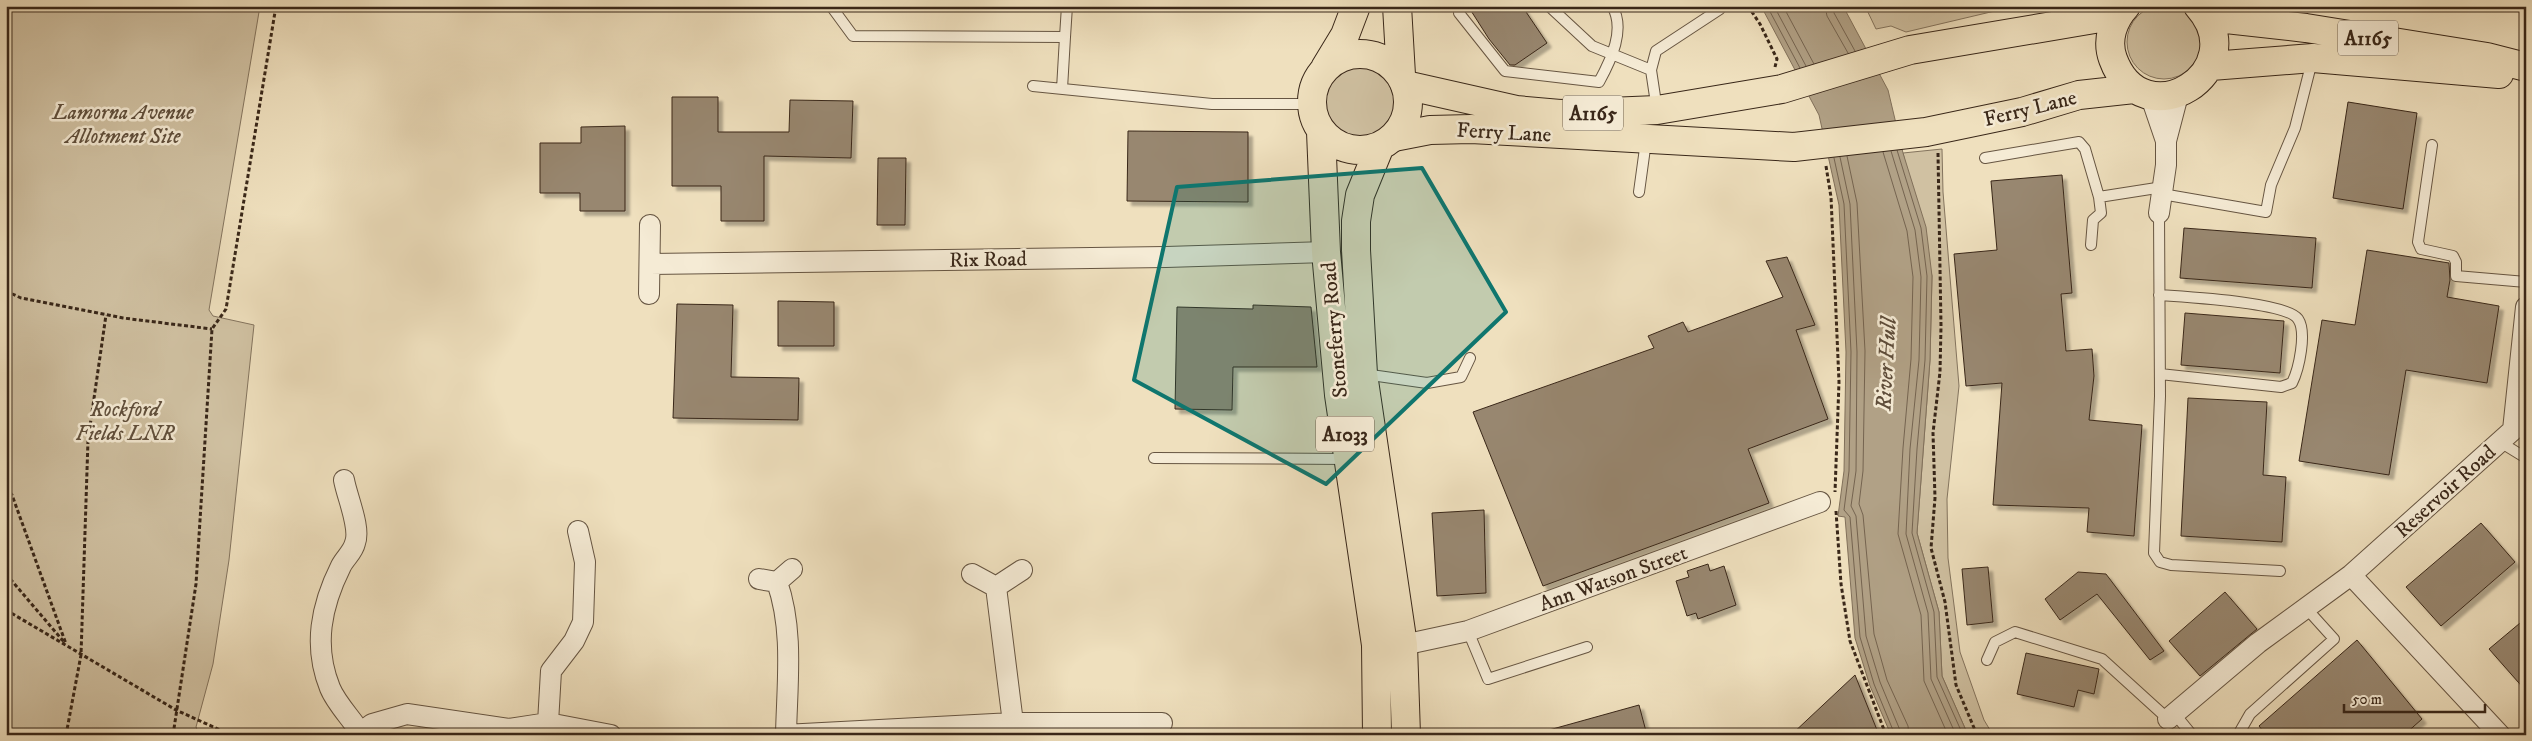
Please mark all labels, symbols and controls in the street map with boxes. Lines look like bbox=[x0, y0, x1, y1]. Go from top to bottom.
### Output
road number: A1165 bbox=[2338, 20, 2398, 56]
street label: Ferry Lane bbox=[1981, 85, 2080, 133]
road number: A1165 bbox=[1563, 96, 1623, 130]
park label: Lamorna Avenue Allotment Site bbox=[52, 100, 194, 150]
street label: Ferry Lane bbox=[1456, 118, 1552, 148]
street label: Rix Road bbox=[949, 246, 1028, 274]
street label: Stoneferry Road bbox=[1316, 260, 1354, 399]
water label: River Hull bbox=[1871, 314, 1903, 412]
park label: Rockford Fields LNR bbox=[75, 397, 175, 447]
road number: A1033 bbox=[1316, 416, 1374, 452]
street label: Reservoir Road bbox=[2390, 439, 2502, 544]
street label: Ann Watson Street bbox=[1536, 540, 1691, 618]
scale bar bbox=[2344, 681, 2486, 713]
text: 50 m bbox=[2352, 690, 2382, 709]

